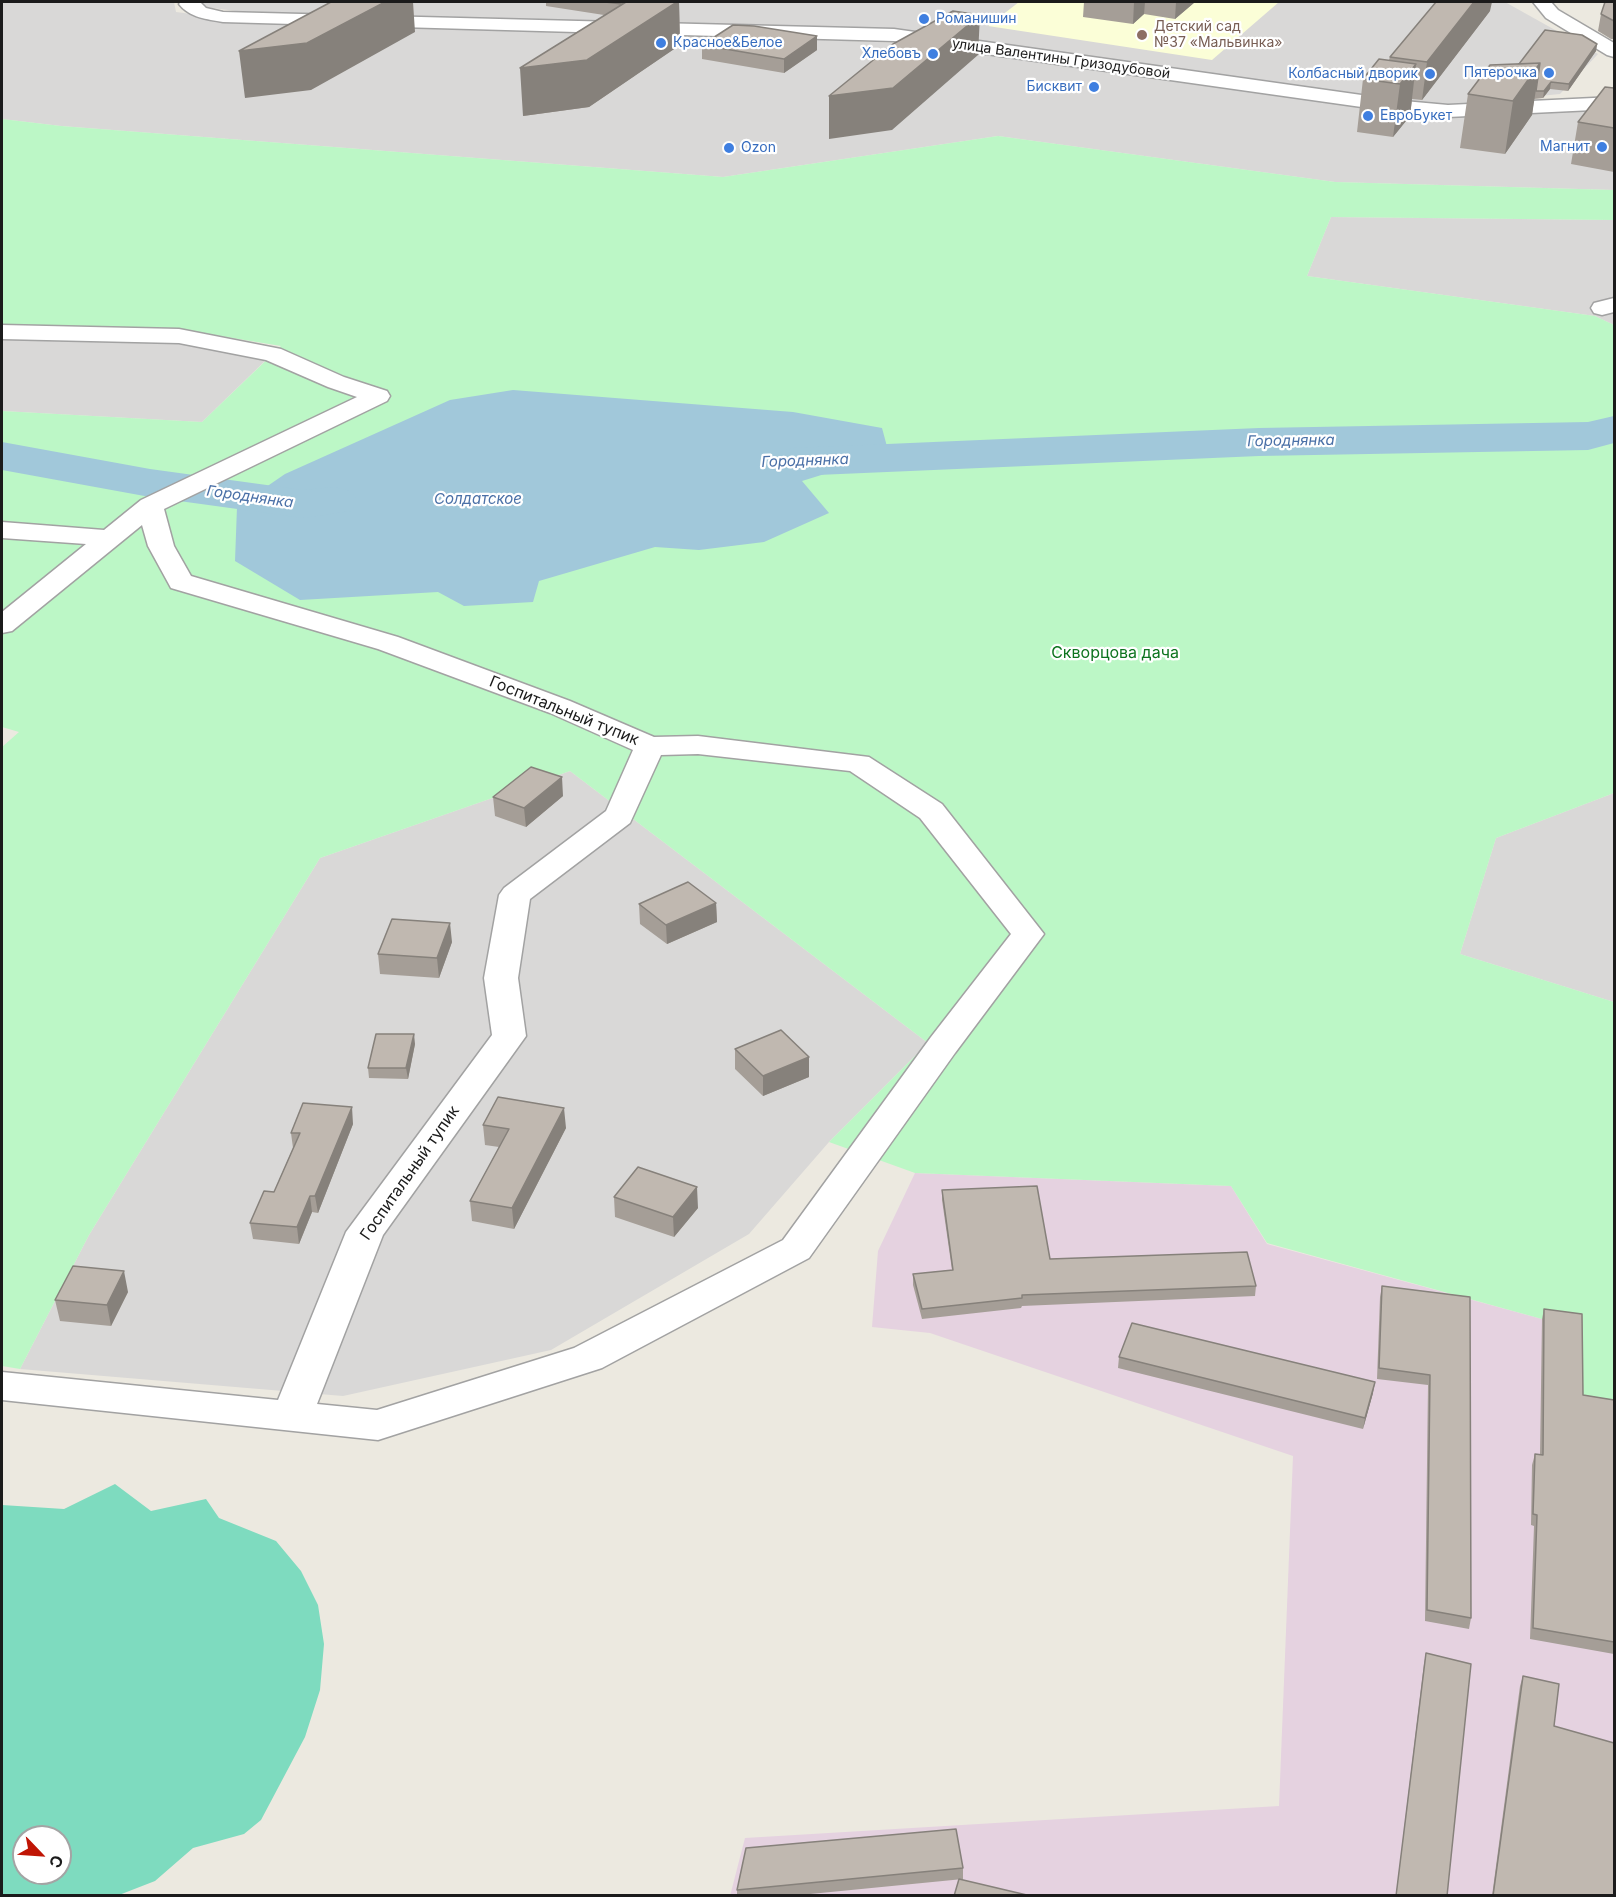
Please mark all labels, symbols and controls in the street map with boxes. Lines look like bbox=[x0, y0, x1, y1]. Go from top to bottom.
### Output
place label: Романишин bbox=[936, 11, 1017, 27]
marker: Романишин bbox=[917, 12, 931, 26]
place label: Детский сад №37 «Мальвинка» bbox=[1154, 19, 1282, 51]
marker: Детский сад №37 «Мальвинка» bbox=[1135, 28, 1149, 42]
place label: Красное&Белое bbox=[673, 35, 783, 51]
street label: улица Валентины Гризодубовой bbox=[951, 35, 1171, 83]
marker: Красное&Белое bbox=[654, 36, 668, 50]
place label: Хлебовъ bbox=[862, 46, 921, 62]
marker: Хлебовъ bbox=[926, 47, 940, 61]
place label: Пятерочка bbox=[1464, 65, 1537, 81]
place label: Колбасный дворик bbox=[1288, 66, 1418, 82]
marker: Пятерочка bbox=[1542, 66, 1556, 80]
marker: Колбасный дворик bbox=[1423, 67, 1437, 81]
place label: Бисквит bbox=[1026, 79, 1082, 95]
marker: Бисквит bbox=[1087, 80, 1101, 94]
place label: ЕвроБукет bbox=[1380, 108, 1452, 124]
marker: ЕвроБукет bbox=[1361, 109, 1375, 123]
place label: Магнит bbox=[1540, 139, 1590, 155]
place label: Ozon bbox=[741, 140, 776, 156]
marker: Магнит bbox=[1595, 140, 1609, 154]
marker: Ozon bbox=[722, 141, 736, 155]
water label: Городнянка bbox=[1247, 431, 1335, 451]
water label: Городнянка bbox=[761, 450, 849, 472]
water label: Городнянка bbox=[205, 482, 295, 512]
water label: Солдатское bbox=[434, 490, 522, 508]
park label: Скворцова дача bbox=[1051, 643, 1179, 663]
street label: Госпитальный тупик bbox=[486, 672, 642, 750]
street label: Госпитальный тупик bbox=[356, 1102, 464, 1244]
north arrow bbox=[12, 1825, 72, 1885]
text: С bbox=[45, 1852, 68, 1871]

